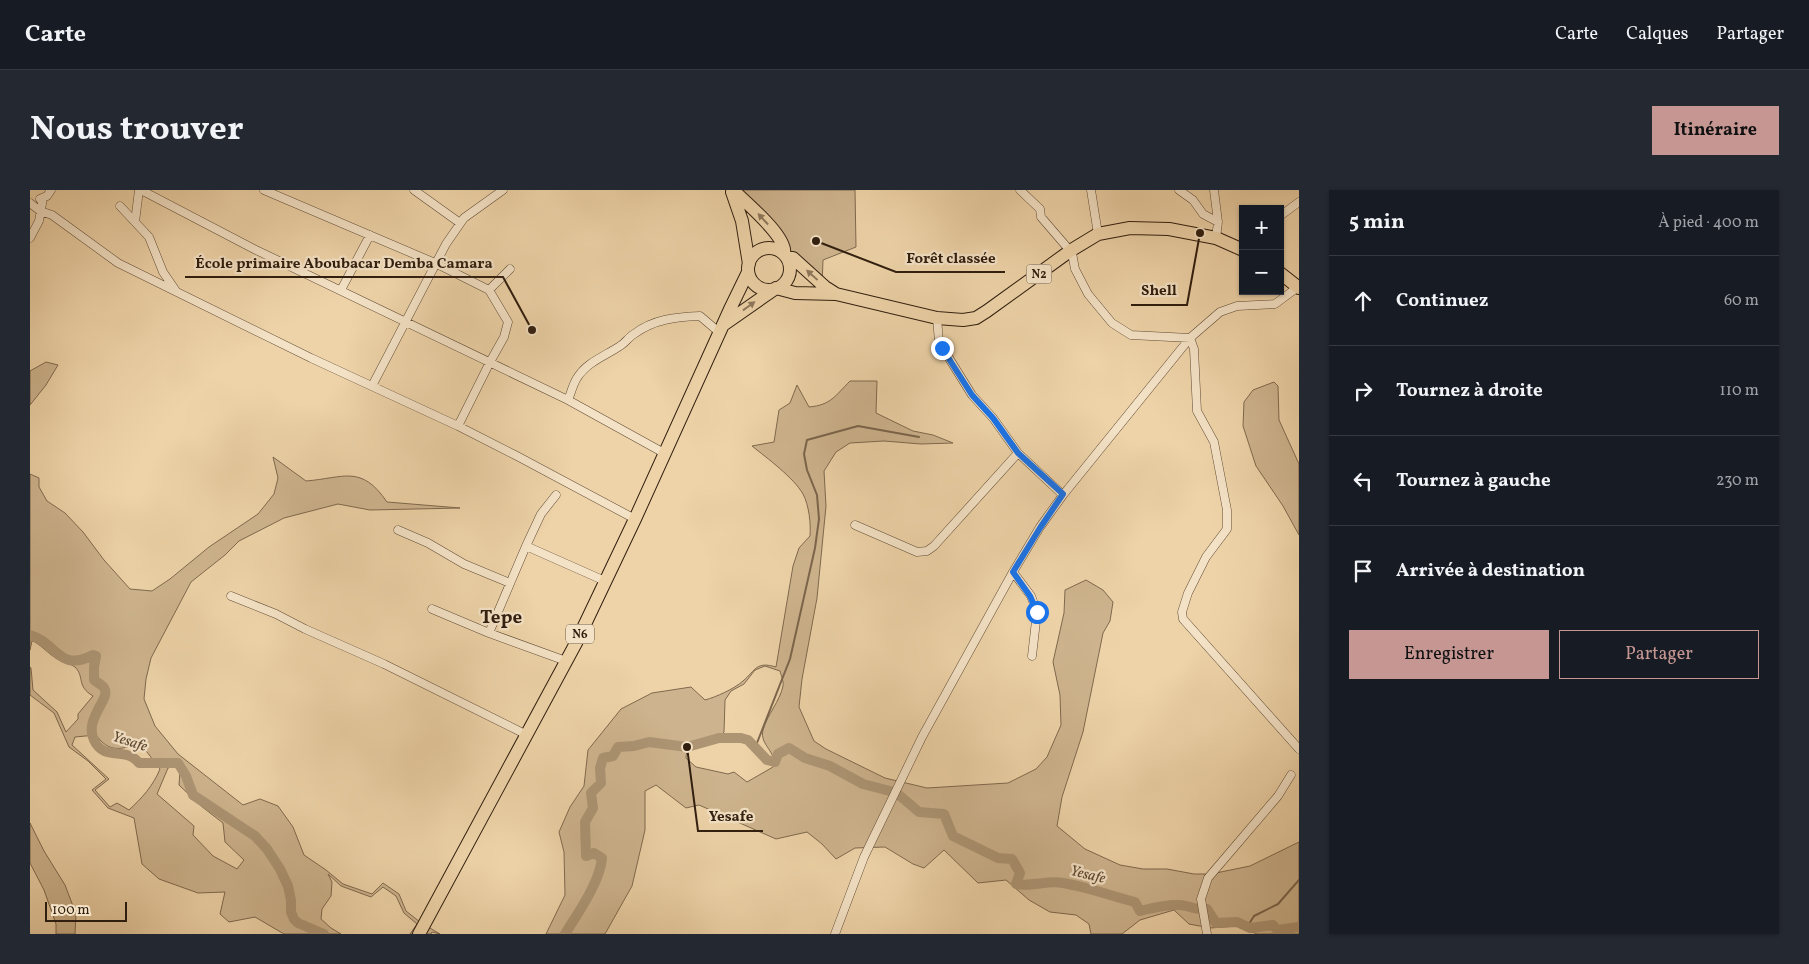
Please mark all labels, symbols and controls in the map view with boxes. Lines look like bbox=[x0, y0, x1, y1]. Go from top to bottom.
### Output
text: Carte bbox=[25, 18, 86, 52]
text: Carte bbox=[1555, 22, 1598, 47]
text: Calques bbox=[1626, 22, 1688, 47]
text: Partager bbox=[1716, 22, 1784, 47]
text: Nous trouver bbox=[30, 106, 244, 154]
button: Itinéraire bbox=[1652, 106, 1779, 155]
map controls bbox=[1239, 205, 1284, 295]
button: + bbox=[1239, 205, 1284, 250]
text: 5 min bbox=[1349, 208, 1405, 237]
text: À pied · 400 m bbox=[1658, 212, 1759, 234]
one-way arrow bbox=[757, 214, 769, 226]
callout: Forêt classée bbox=[896, 242, 1005, 272]
callout: École primaire Aboubacar Demba Camara bbox=[185, 247, 503, 277]
text: Forêt classée bbox=[906, 249, 996, 270]
button: − bbox=[1239, 250, 1284, 295]
text: École primaire Aboubacar Demba Camara bbox=[195, 254, 493, 275]
road number: N2 bbox=[1026, 264, 1052, 284]
one-way arrow bbox=[806, 269, 818, 281]
callout: Shell bbox=[1131, 275, 1187, 305]
text: Shell bbox=[1141, 281, 1177, 302]
icon: ahead bbox=[1349, 287, 1377, 315]
text: Continuez bbox=[1396, 288, 1488, 314]
text: 60 m bbox=[1724, 290, 1759, 312]
one-way arrow bbox=[743, 301, 756, 311]
route end bbox=[931, 337, 954, 360]
icon: right bbox=[1349, 377, 1377, 405]
text: Tournez à droite bbox=[1396, 378, 1543, 404]
text: 110 m bbox=[1720, 380, 1759, 402]
icon: left bbox=[1349, 467, 1377, 495]
text: Tournez à gauche bbox=[1396, 468, 1551, 494]
text: 230 m bbox=[1716, 470, 1759, 492]
icon: arrive bbox=[1349, 557, 1377, 585]
text: Arrivée à destination bbox=[1396, 558, 1585, 584]
route start bbox=[1026, 601, 1049, 624]
district label: Tepe bbox=[480, 605, 522, 631]
road number: N6 bbox=[566, 624, 594, 644]
button: Enregistrer bbox=[1349, 630, 1549, 679]
button: Partager bbox=[1559, 630, 1759, 679]
water label: Yesafe bbox=[109, 727, 150, 758]
callout: Yesafe bbox=[698, 801, 763, 831]
text: Yesafe bbox=[709, 807, 754, 828]
water label: Yesafe bbox=[1068, 861, 1108, 890]
scale bar bbox=[45, 899, 128, 922]
text: 100 m bbox=[52, 901, 90, 920]

